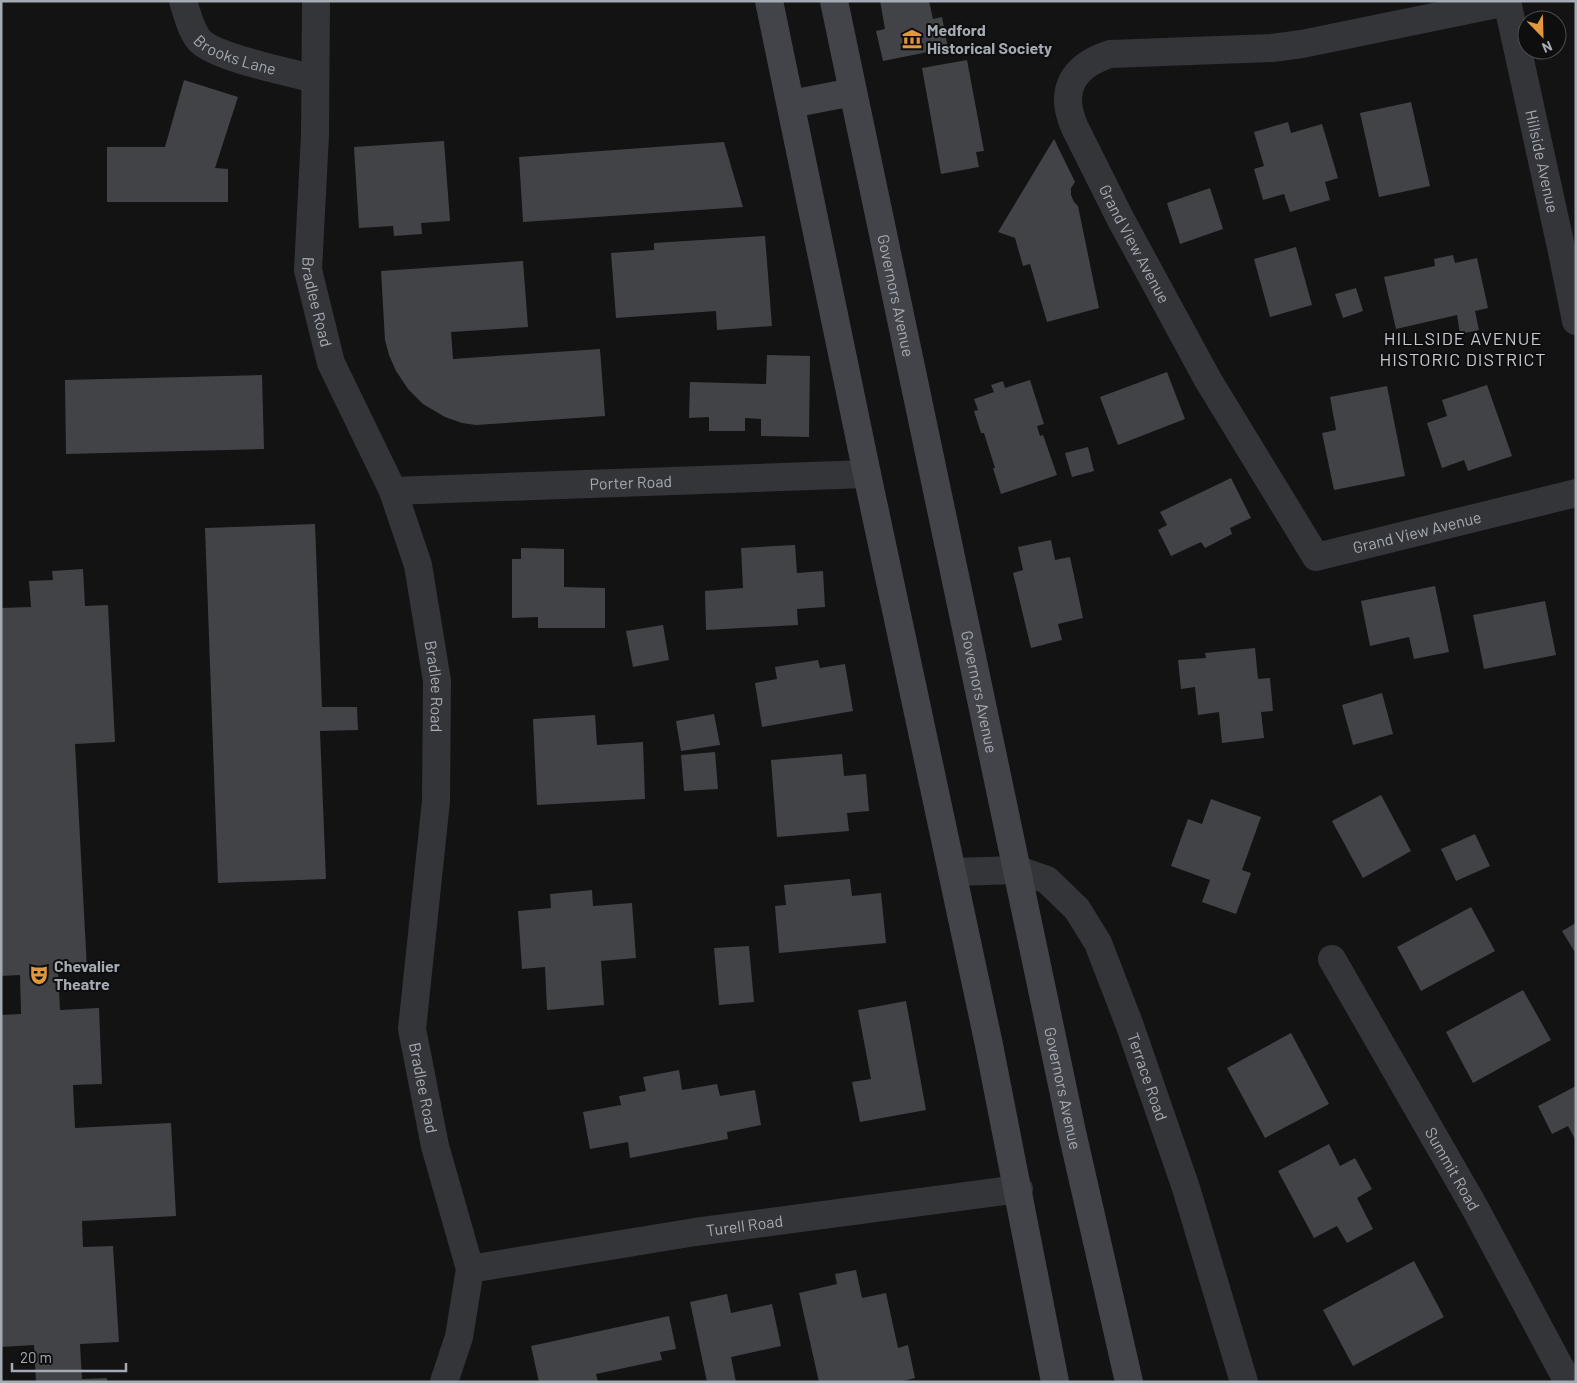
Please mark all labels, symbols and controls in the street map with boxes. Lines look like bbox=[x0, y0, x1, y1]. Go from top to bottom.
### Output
north arrow bbox=[1517, 10, 1567, 60]
place label: Medford Historical Society bbox=[927, 20, 1052, 57]
museum icon: Medford Historical Society bbox=[901, 28, 923, 50]
street label: Brooks Lane bbox=[190, 30, 278, 78]
text: N bbox=[1540, 38, 1555, 57]
street label: Hillside Avenue bbox=[1522, 108, 1563, 214]
street label: Grand View Avenue bbox=[1096, 181, 1174, 306]
street label: Governors Avenue bbox=[874, 232, 919, 358]
street label: Bradlee Road bbox=[299, 256, 337, 349]
district label: HILLSIDE AVENUE HISTORIC DISTRICT bbox=[1379, 327, 1547, 370]
street label: Porter Road bbox=[589, 471, 672, 493]
street label: Grand View Avenue bbox=[1351, 507, 1483, 557]
street label: Governors Avenue bbox=[958, 629, 1002, 755]
street label: Bradlee Road bbox=[422, 639, 448, 732]
place label: Chevalier Theatre bbox=[54, 956, 120, 993]
theatre icon: Chevalier Theatre bbox=[28, 964, 50, 986]
street label: Governors Avenue bbox=[1041, 1025, 1086, 1151]
street label: Terrace Road bbox=[1124, 1030, 1172, 1123]
street label: Bradlee Road bbox=[406, 1041, 442, 1135]
street label: Summit Road bbox=[1422, 1124, 1484, 1214]
street label: Turell Road bbox=[705, 1210, 784, 1239]
scale bar bbox=[12, 1340, 126, 1372]
text: 20 m bbox=[20, 1348, 52, 1366]

